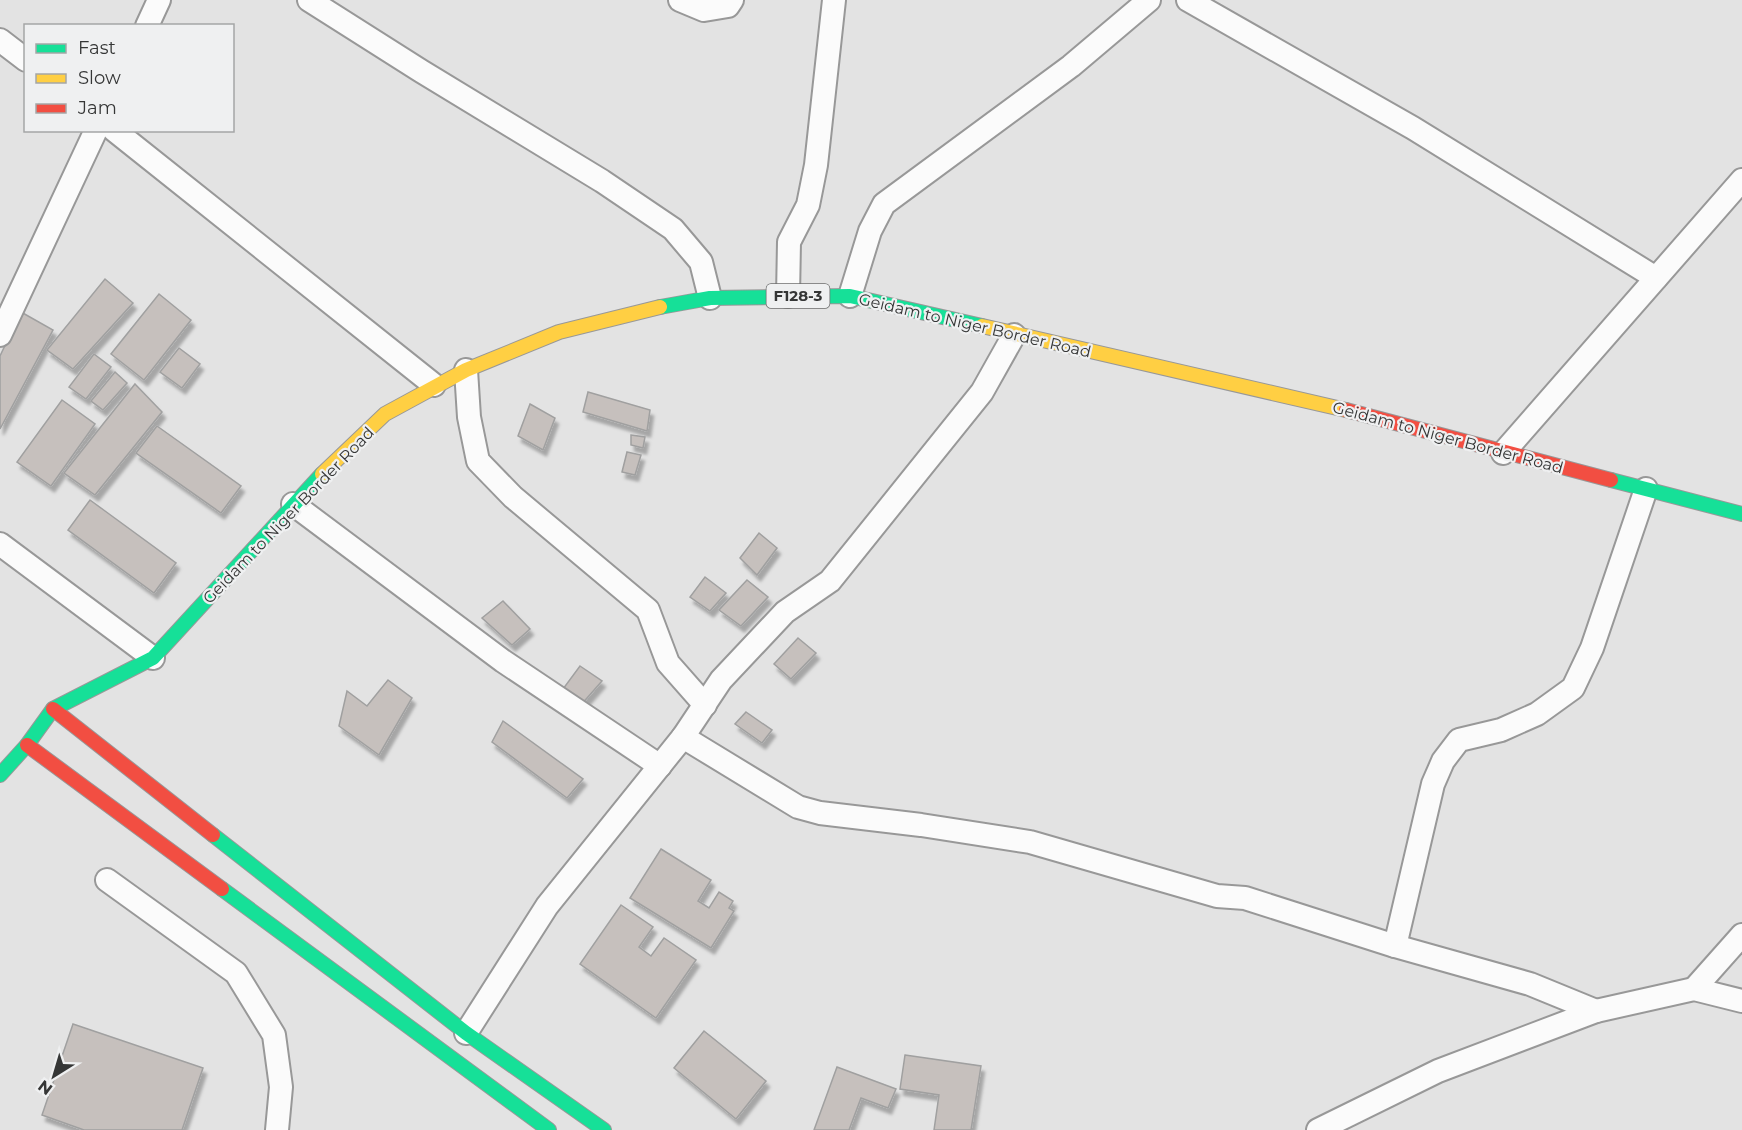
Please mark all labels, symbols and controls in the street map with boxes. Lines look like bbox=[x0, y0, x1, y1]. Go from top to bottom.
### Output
legend bbox=[24, 24, 234, 132]
text: Fast bbox=[78, 37, 116, 59]
text: Slow bbox=[78, 67, 121, 89]
text: Jam bbox=[77, 97, 117, 119]
road number: F128-3 bbox=[766, 284, 830, 308]
street label: Geidam to Niger Border Road bbox=[857, 289, 1093, 362]
street label: Geidam to Niger Border Road bbox=[1330, 398, 1565, 477]
street label: Geidam to Niger Border Road bbox=[199, 423, 378, 608]
north arrow bbox=[24, 1046, 84, 1106]
text: N bbox=[34, 1076, 56, 1099]

